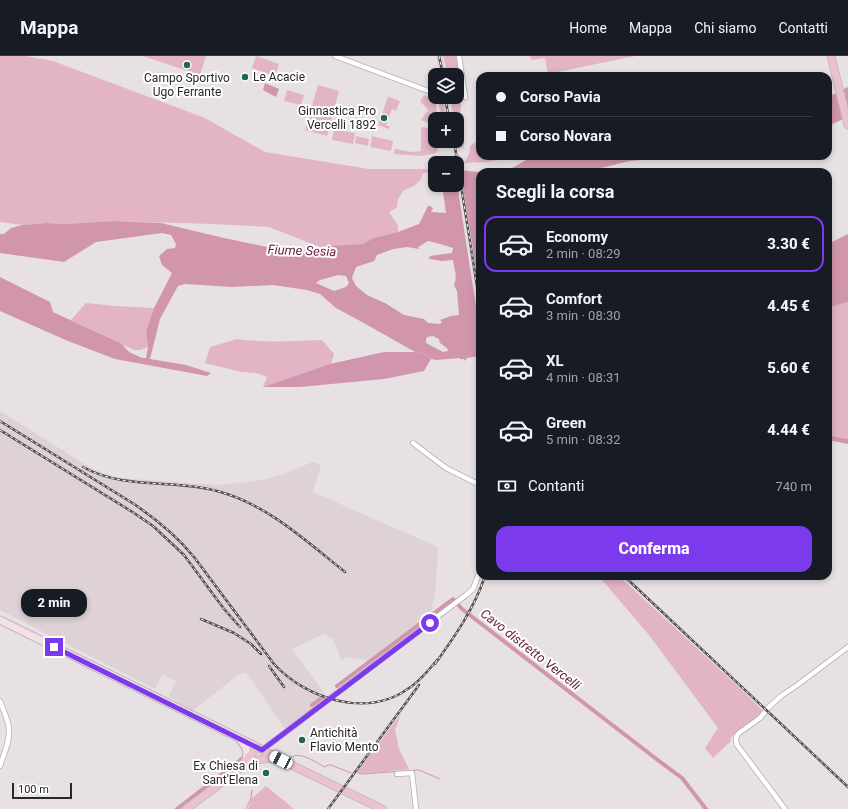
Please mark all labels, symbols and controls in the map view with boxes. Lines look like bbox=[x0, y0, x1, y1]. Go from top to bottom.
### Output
text: Mappa bbox=[20, 16, 78, 39]
text: Home bbox=[569, 20, 607, 36]
text: Mappa bbox=[629, 20, 672, 36]
text: Chi siamo bbox=[694, 20, 756, 36]
text: Contatti bbox=[778, 20, 828, 36]
marker: Campo Sportivo Ugo Ferrante bbox=[182, 60, 192, 70]
map controls bbox=[428, 68, 464, 192]
button: layers bbox=[428, 68, 464, 104]
place label: Le Acacie bbox=[253, 70, 305, 84]
place label: Campo Sportivo Ugo Ferrante bbox=[144, 71, 230, 99]
marker: Le Acacie bbox=[240, 72, 250, 82]
text: Corso Pavia bbox=[520, 88, 601, 106]
place label: Ginnastica Pro Vercelli 1892 bbox=[298, 104, 376, 132]
button: + bbox=[428, 112, 464, 148]
marker: Ginnastica Pro Vercelli 1892 bbox=[379, 113, 389, 123]
text: Corso Novara bbox=[520, 127, 611, 145]
button: − bbox=[428, 156, 464, 192]
text: Scegli la corsa bbox=[496, 181, 614, 202]
icon: car bbox=[498, 226, 534, 262]
text: Economy bbox=[546, 228, 608, 246]
text: 3.30 € bbox=[767, 235, 810, 253]
water label: Fiume Sesia bbox=[267, 242, 337, 259]
text: 2 min · 08:29 bbox=[546, 246, 621, 261]
icon: car bbox=[498, 288, 534, 324]
text: Comfort bbox=[546, 290, 602, 308]
text: 4.45 € bbox=[767, 297, 810, 315]
text: 3 min · 08:30 bbox=[546, 308, 621, 323]
icon: car bbox=[498, 350, 534, 386]
text: XL bbox=[546, 352, 564, 370]
text: 5.60 € bbox=[767, 359, 810, 377]
text: 4 min · 08:31 bbox=[546, 370, 621, 385]
icon: car bbox=[498, 412, 534, 448]
text: Green bbox=[546, 414, 586, 432]
text: 4.44 € bbox=[767, 421, 810, 439]
text: 5 min · 08:32 bbox=[546, 432, 621, 447]
icon: cash bbox=[496, 475, 518, 497]
text: Contanti bbox=[528, 477, 585, 495]
text: 740 m bbox=[775, 479, 812, 494]
button: Conferma bbox=[496, 526, 812, 572]
callout: 2 min bbox=[21, 589, 87, 617]
text: 2 min bbox=[38, 595, 70, 610]
water label: Cavo distretto Vercelli bbox=[478, 606, 584, 694]
route start bbox=[421, 614, 439, 632]
route end bbox=[45, 638, 63, 656]
place label: Antichità Flavio Mento bbox=[310, 726, 379, 754]
marker: Antichità Flavio Mento bbox=[297, 735, 307, 745]
car bbox=[268, 749, 294, 771]
place label: Ex Chiesa di Sant'Elena bbox=[193, 759, 258, 787]
marker: Ex Chiesa di Sant'Elena bbox=[261, 768, 271, 778]
scale bar bbox=[12, 781, 72, 800]
text: 100 m bbox=[18, 783, 49, 796]

